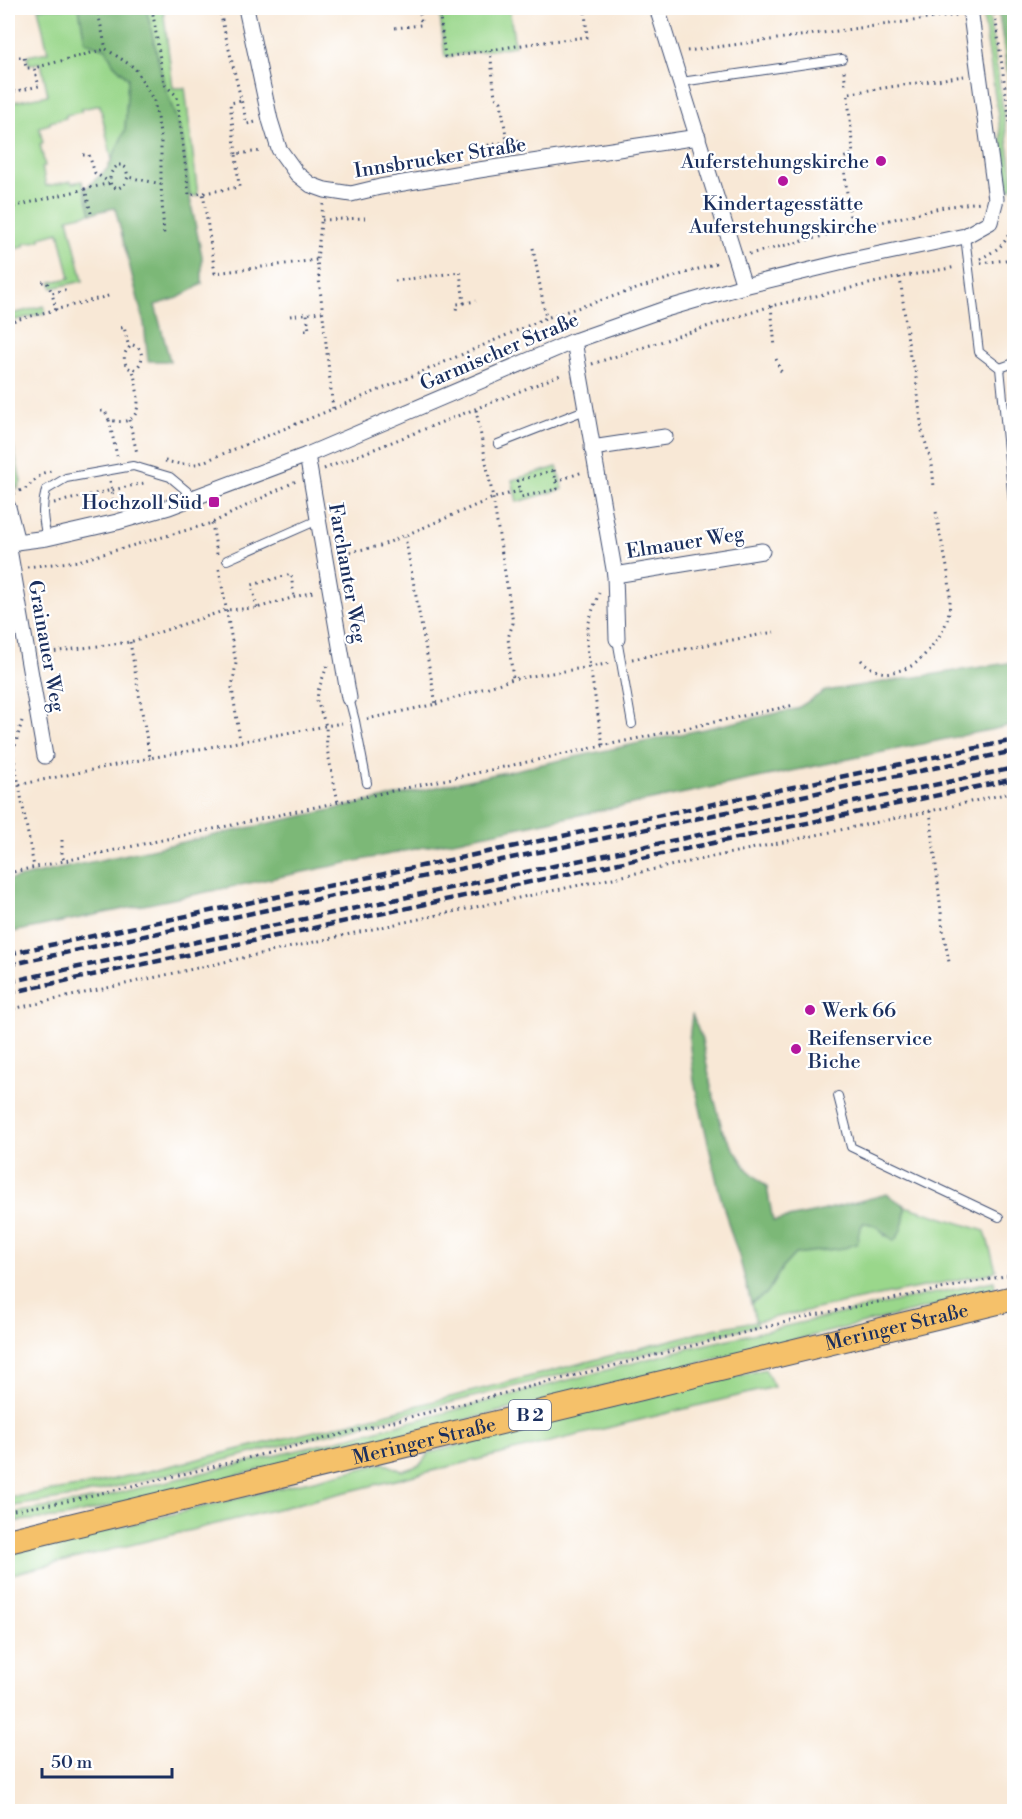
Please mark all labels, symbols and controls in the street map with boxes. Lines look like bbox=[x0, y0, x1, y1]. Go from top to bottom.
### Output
street label: Innsbrucker Straße bbox=[352, 133, 528, 184]
place label: Auferstehungskirche bbox=[680, 150, 869, 175]
marker: Auferstehungskirche bbox=[874, 154, 888, 168]
marker: Kindertagesstätte Auferstehungskirche bbox=[776, 174, 790, 188]
place label: Kindertagesstätte Auferstehungskirche bbox=[688, 192, 877, 240]
street label: Garmischer Straße bbox=[416, 308, 583, 397]
place label: Hochzoll Süd bbox=[82, 491, 203, 516]
marker: Hochzoll Süd bbox=[207, 495, 221, 509]
street label: Farchanter Weg bbox=[322, 501, 371, 646]
street label: Elmauer Weg bbox=[625, 522, 747, 565]
street label: Grainauer Weg bbox=[22, 578, 70, 715]
place label: Werk 66 bbox=[821, 999, 896, 1024]
marker: Werk 66 bbox=[803, 1003, 817, 1017]
place label: Reifenservice Biche bbox=[807, 1027, 932, 1075]
marker: Reifenservice Biche bbox=[789, 1042, 803, 1056]
street label: Meringer Straße bbox=[822, 1298, 971, 1357]
road number: B 2 bbox=[509, 1400, 551, 1430]
street label: Meringer Straße bbox=[350, 1413, 499, 1471]
scale bar bbox=[42, 1741, 172, 1779]
text: 50 m bbox=[51, 1751, 93, 1774]

